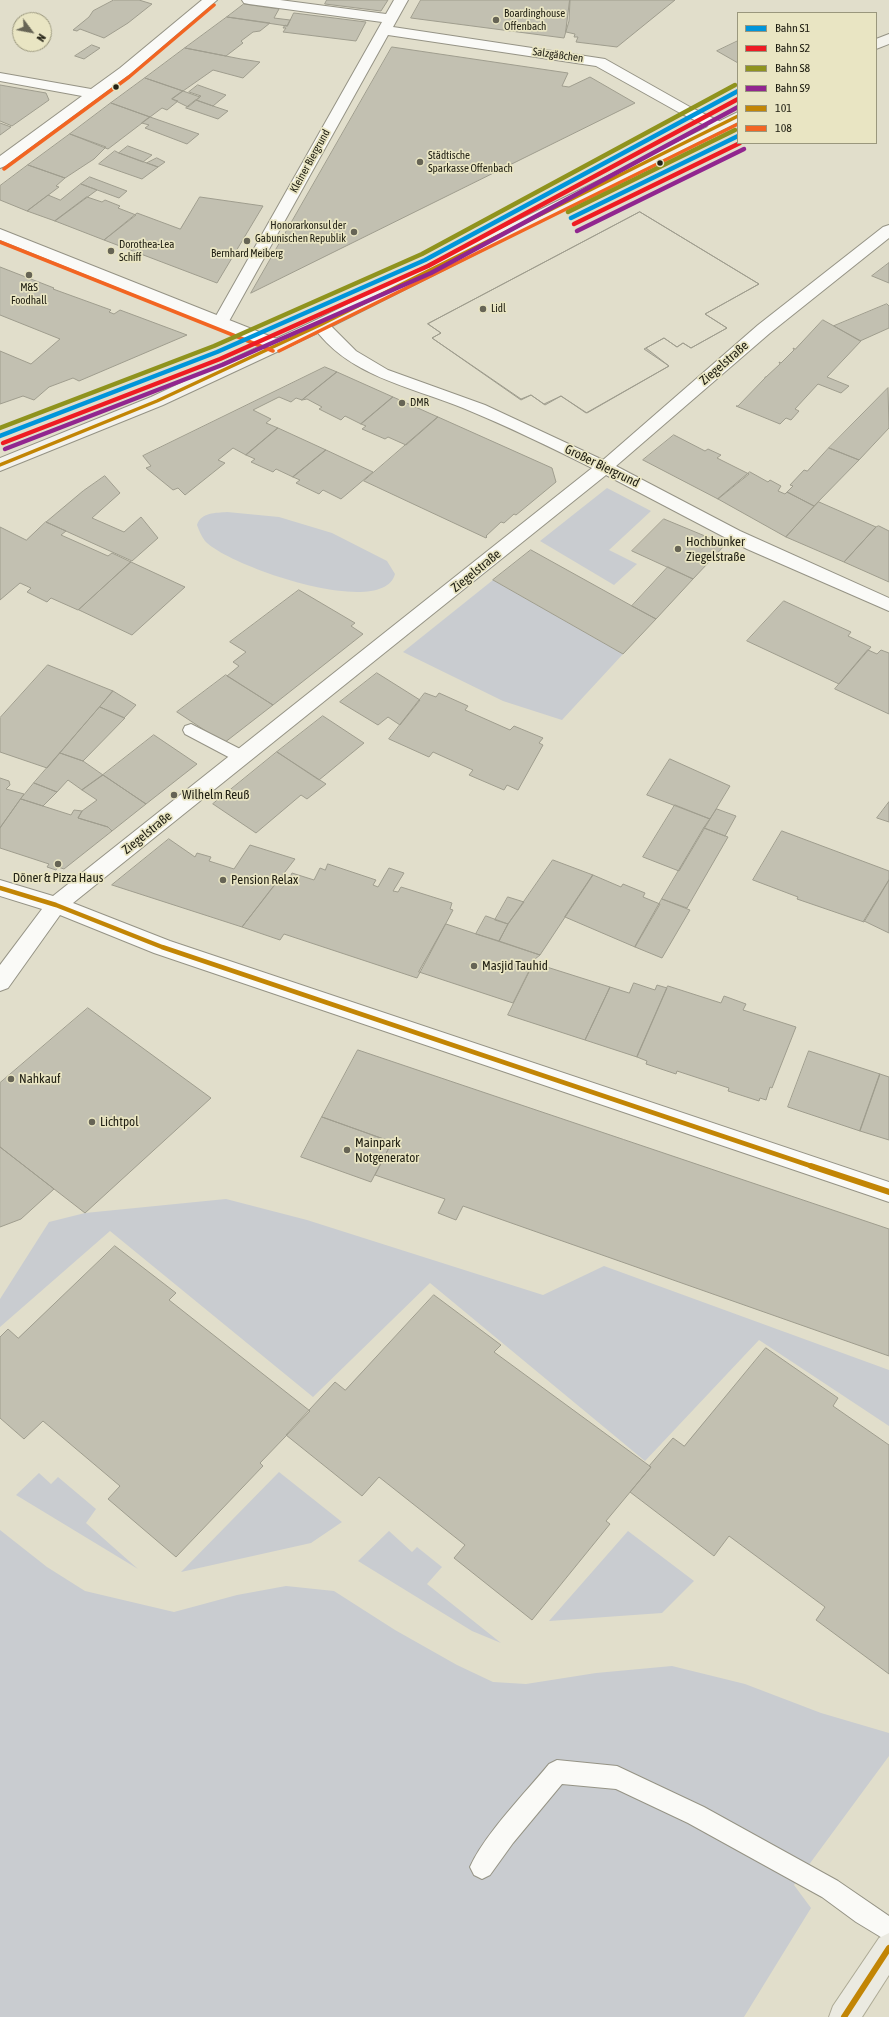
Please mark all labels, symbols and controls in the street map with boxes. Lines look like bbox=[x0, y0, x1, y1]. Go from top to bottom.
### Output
place label: Boardinghouse Offenbach bbox=[504, 7, 565, 33]
north arrow bbox=[12, 12, 52, 52]
legend bbox=[737, 12, 877, 144]
marker: Boardinghouse Offenbach bbox=[491, 15, 501, 25]
text: Bahn S1 bbox=[775, 21, 810, 35]
text: N bbox=[35, 32, 48, 44]
text: Bahn S2 bbox=[775, 41, 810, 55]
street label: Salzgäßchen bbox=[532, 45, 584, 65]
text: Bahn S8 bbox=[775, 61, 810, 75]
text: Bahn S9 bbox=[775, 81, 810, 95]
unlabelled marker bbox=[111, 82, 121, 92]
text: 101 bbox=[775, 101, 792, 115]
text: 108 bbox=[775, 121, 792, 135]
street label: Kleiner Biergrund bbox=[287, 127, 333, 195]
place label: Städtische Sparkasse Offenbach bbox=[428, 149, 513, 175]
marker: Städtische Sparkasse Offenbach bbox=[415, 157, 425, 167]
unlabelled marker bbox=[655, 158, 665, 168]
place label: Honorarkonsul der Gabunischen Republik bbox=[255, 219, 346, 245]
marker: Honorarkonsul der Gabunischen Republik bbox=[349, 227, 359, 237]
marker: Bernhard Meiberg bbox=[242, 236, 252, 246]
place label: Dorothea-Lea Schiff bbox=[119, 238, 174, 264]
marker: Dorothea-Lea Schiff bbox=[106, 246, 116, 256]
place label: Bernhard Meiberg bbox=[211, 247, 283, 261]
marker: M&S Foodhall bbox=[24, 270, 34, 280]
place label: M&S Foodhall bbox=[11, 281, 47, 307]
place label: Lidl bbox=[491, 302, 506, 316]
marker: Lidl bbox=[478, 304, 488, 314]
street label: Ziegelstraße bbox=[696, 338, 752, 388]
place label: DMR bbox=[410, 396, 429, 410]
marker: DMR bbox=[397, 398, 407, 408]
street label: Großer Biergrund bbox=[562, 441, 642, 491]
place label: Hochbunker Ziegelstraße bbox=[686, 534, 745, 565]
marker: Hochbunker Ziegelstraße bbox=[673, 544, 683, 554]
street label: Ziegelstraße bbox=[448, 546, 504, 596]
place label: Wilhelm Reuß bbox=[182, 787, 249, 803]
marker: Wilhelm Reuß bbox=[169, 790, 179, 800]
street label: Ziegelstraße bbox=[119, 808, 175, 858]
marker: Döner & Pizza Haus bbox=[53, 859, 63, 869]
place label: Döner & Pizza Haus bbox=[13, 870, 103, 886]
place label: Pension Relax bbox=[231, 872, 298, 888]
marker: Pension Relax bbox=[218, 875, 228, 885]
place label: Masjid Tauhid bbox=[482, 958, 548, 974]
marker: Masjid Tauhid bbox=[469, 961, 479, 971]
place label: Nahkauf bbox=[19, 1071, 61, 1087]
marker: Nahkauf bbox=[6, 1074, 16, 1084]
place label: Lichtpol bbox=[100, 1114, 139, 1130]
marker: Lichtpol bbox=[87, 1117, 97, 1127]
place label: Mainpark Notgenerator bbox=[355, 1135, 419, 1166]
marker: Mainpark Notgenerator bbox=[342, 1145, 352, 1155]

